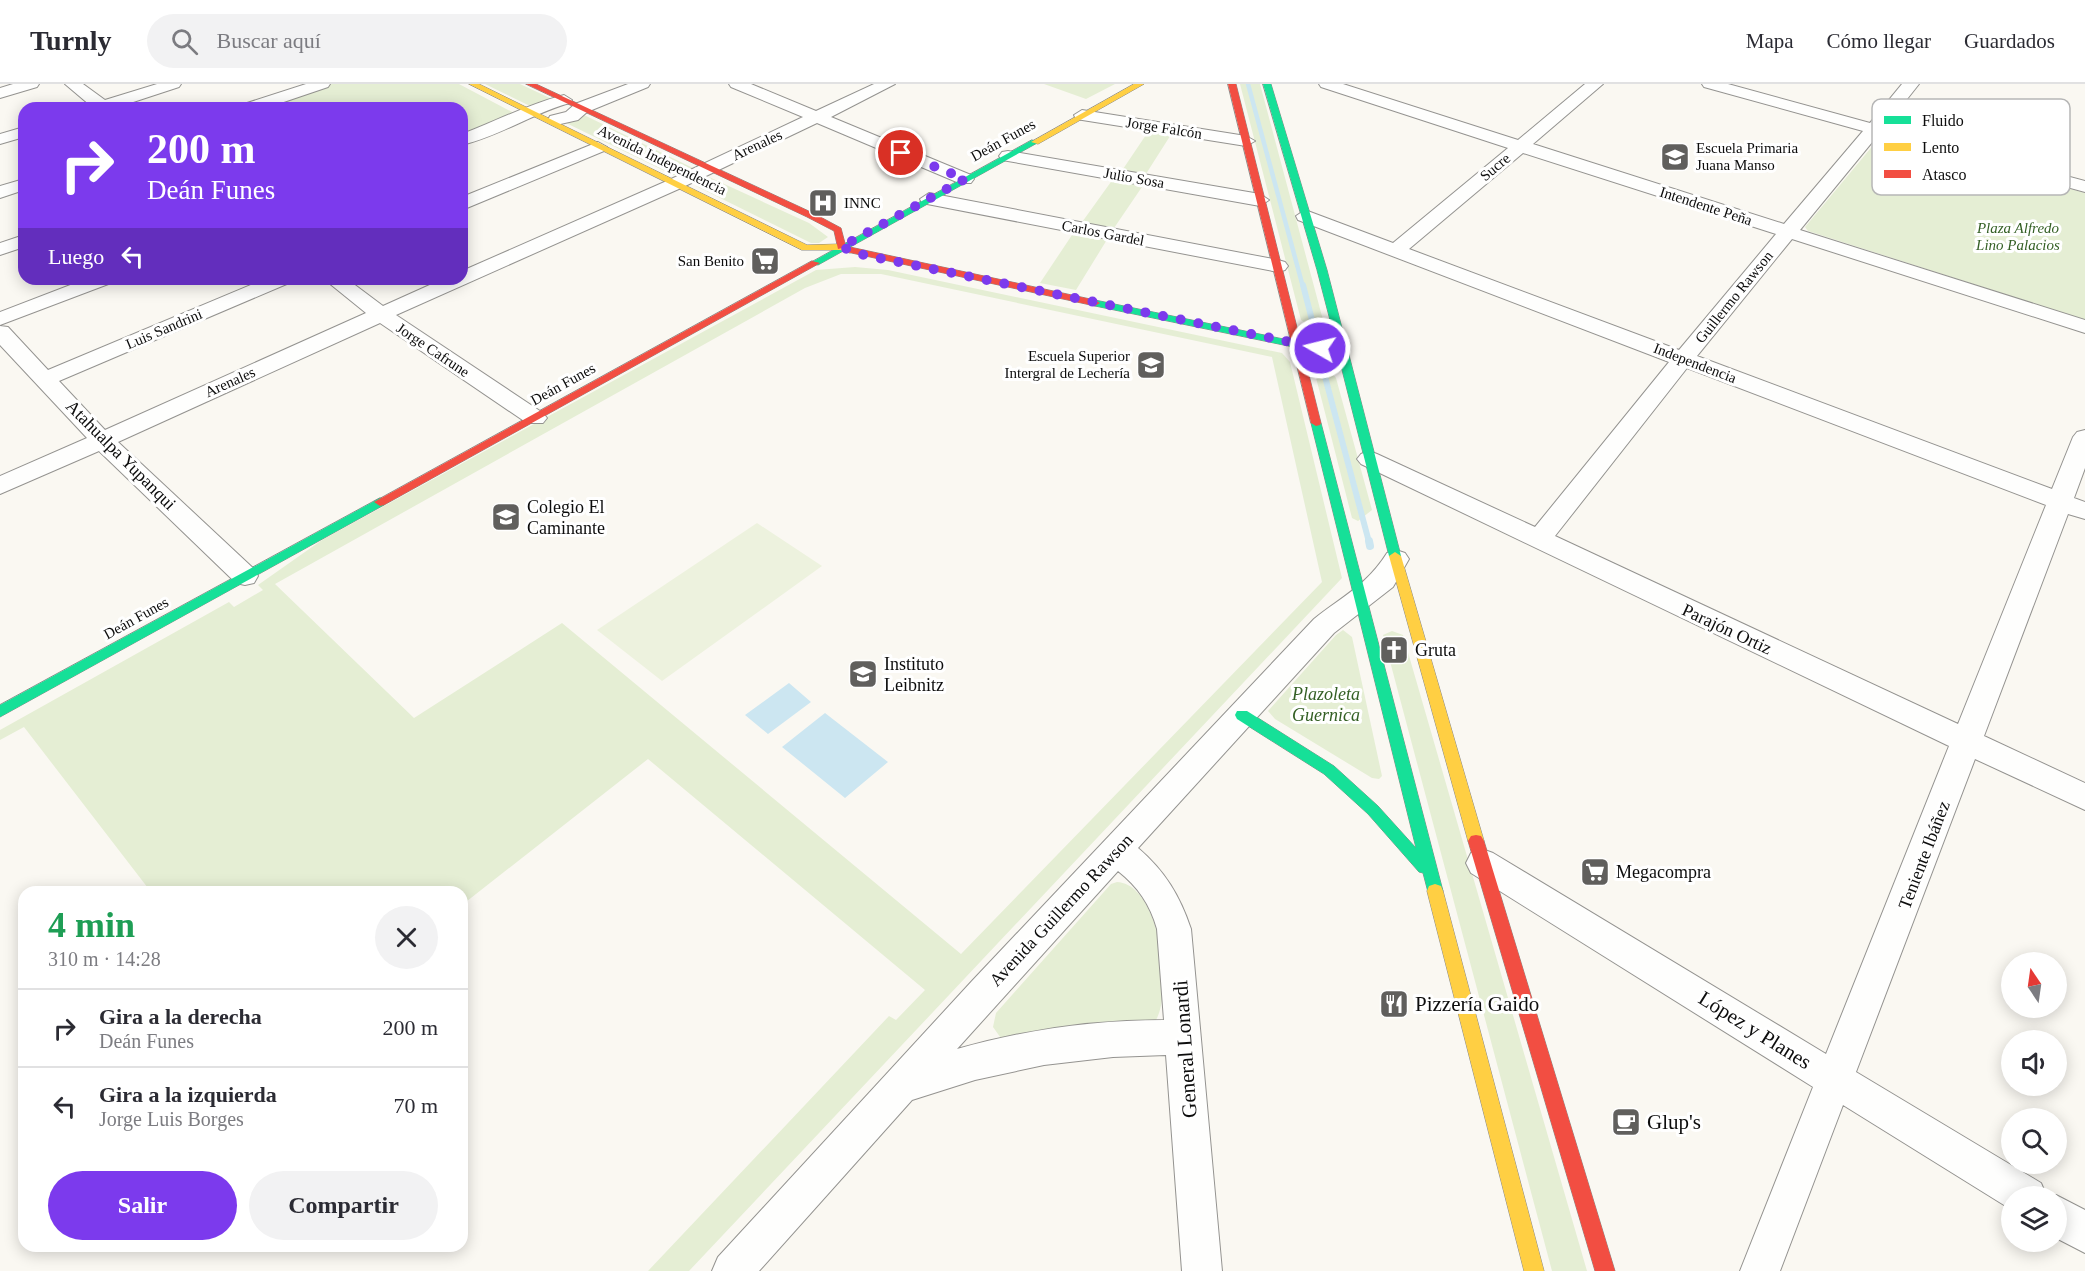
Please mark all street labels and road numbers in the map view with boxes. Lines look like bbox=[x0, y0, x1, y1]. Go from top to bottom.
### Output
street label: Jorge Falcón bbox=[1125, 114, 1204, 142]
street label: Deán Funes bbox=[968, 116, 1038, 164]
street label: Avenida Independencia bbox=[595, 122, 729, 198]
street label: Arenales bbox=[729, 126, 785, 164]
street label: Sucre bbox=[1477, 150, 1513, 184]
street label: Julio Sosa bbox=[1102, 165, 1166, 191]
street label: Intendente Peña bbox=[1658, 184, 1755, 229]
street label: Carlos Gardel bbox=[1060, 217, 1146, 249]
street label: Guillermo Rawson bbox=[1692, 247, 1776, 346]
street label: Luis Sandrini bbox=[123, 306, 205, 352]
street label: Jorge Cafrune bbox=[394, 320, 473, 380]
street label: Independencia bbox=[1651, 340, 1739, 386]
street label: Deán Funes bbox=[528, 360, 598, 408]
street label: Arenales bbox=[202, 364, 258, 400]
street label: Atahualpa Yupanqui bbox=[62, 396, 180, 514]
street label: Deán Funes bbox=[101, 594, 171, 642]
street label: Parajón Ortiz bbox=[1679, 600, 1775, 658]
street label: Teniente Ibáñez bbox=[1894, 798, 1954, 912]
street label: Avenida Guillermo Rawson bbox=[985, 830, 1137, 990]
street label: General Lonardi bbox=[1168, 979, 1202, 1119]
street label: López y Planes bbox=[1694, 986, 1816, 1074]

